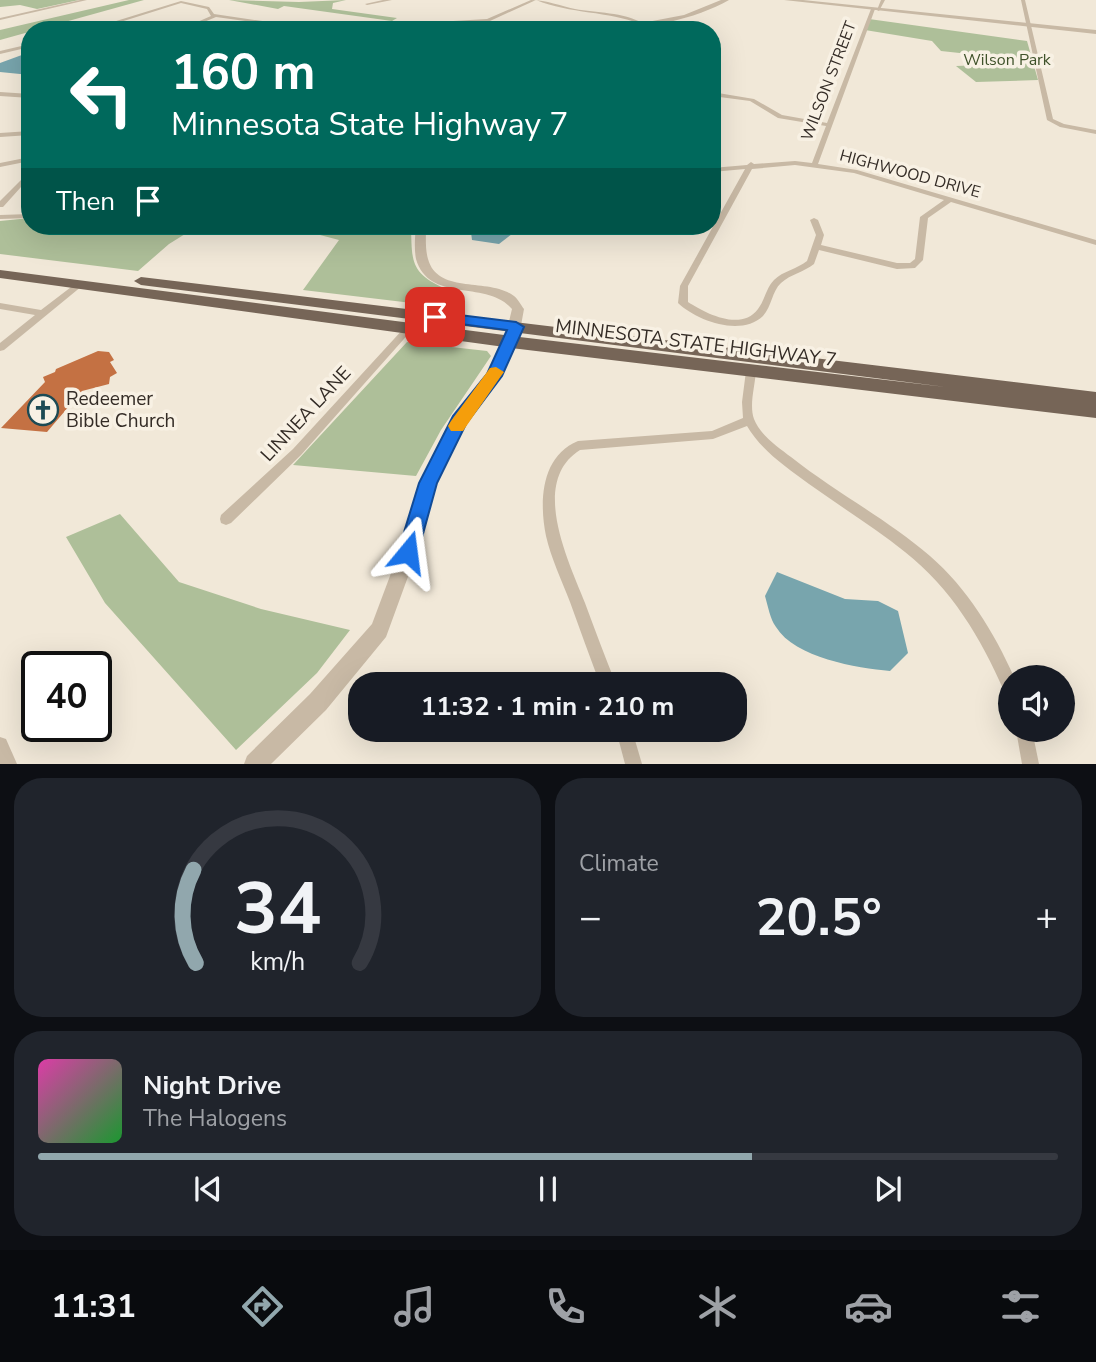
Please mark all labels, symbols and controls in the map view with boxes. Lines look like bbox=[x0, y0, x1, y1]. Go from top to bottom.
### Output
street label: WILSON STREET bbox=[796, 18, 862, 144]
text: 160 m bbox=[171, 39, 315, 106]
icon: left bbox=[56, 49, 147, 140]
park label: Wilson Park bbox=[963, 49, 1052, 71]
text: Minnesota State Highway 7 bbox=[171, 103, 568, 146]
street label: HIGHWOOD DRIVE bbox=[837, 145, 983, 203]
icon: arrive bbox=[129, 182, 167, 220]
text: Then bbox=[56, 184, 115, 219]
pin bbox=[405, 287, 465, 347]
icon: arrive bbox=[416, 298, 454, 336]
street label: MINNESOTA STATE HIGHWAY 7 bbox=[554, 313, 838, 373]
street label: LINNEA LANE bbox=[255, 361, 357, 467]
place label: Redeemer Bible Church bbox=[66, 386, 175, 434]
church icon: Redeemer Bible Church bbox=[26, 393, 60, 427]
position arrow bbox=[371, 515, 445, 589]
speed limit sign: 40 bbox=[21, 651, 112, 742]
map controls bbox=[998, 665, 1075, 742]
button: sound bbox=[998, 665, 1075, 742]
text: 11:32 · 1 min · 210 m bbox=[421, 689, 674, 724]
text: Climate bbox=[579, 848, 659, 879]
text: 34 bbox=[234, 860, 321, 960]
text: 20.5° bbox=[755, 882, 882, 953]
text: − bbox=[579, 892, 602, 943]
text: + bbox=[1035, 892, 1058, 943]
text: km/h bbox=[250, 945, 305, 979]
text: Night Drive bbox=[143, 1068, 281, 1103]
text: The Halogens bbox=[143, 1103, 287, 1134]
icon: previous bbox=[189, 1170, 227, 1208]
icon: pause bbox=[529, 1170, 567, 1208]
icon: next bbox=[869, 1170, 907, 1208]
icon: directions bbox=[238, 1282, 287, 1331]
icon: music bbox=[390, 1282, 439, 1331]
icon: phone bbox=[541, 1282, 590, 1331]
icon: climate bbox=[693, 1282, 742, 1331]
icon: car bbox=[844, 1282, 893, 1331]
icon: filters bbox=[996, 1282, 1045, 1331]
text: 11:31 bbox=[51, 1285, 136, 1328]

